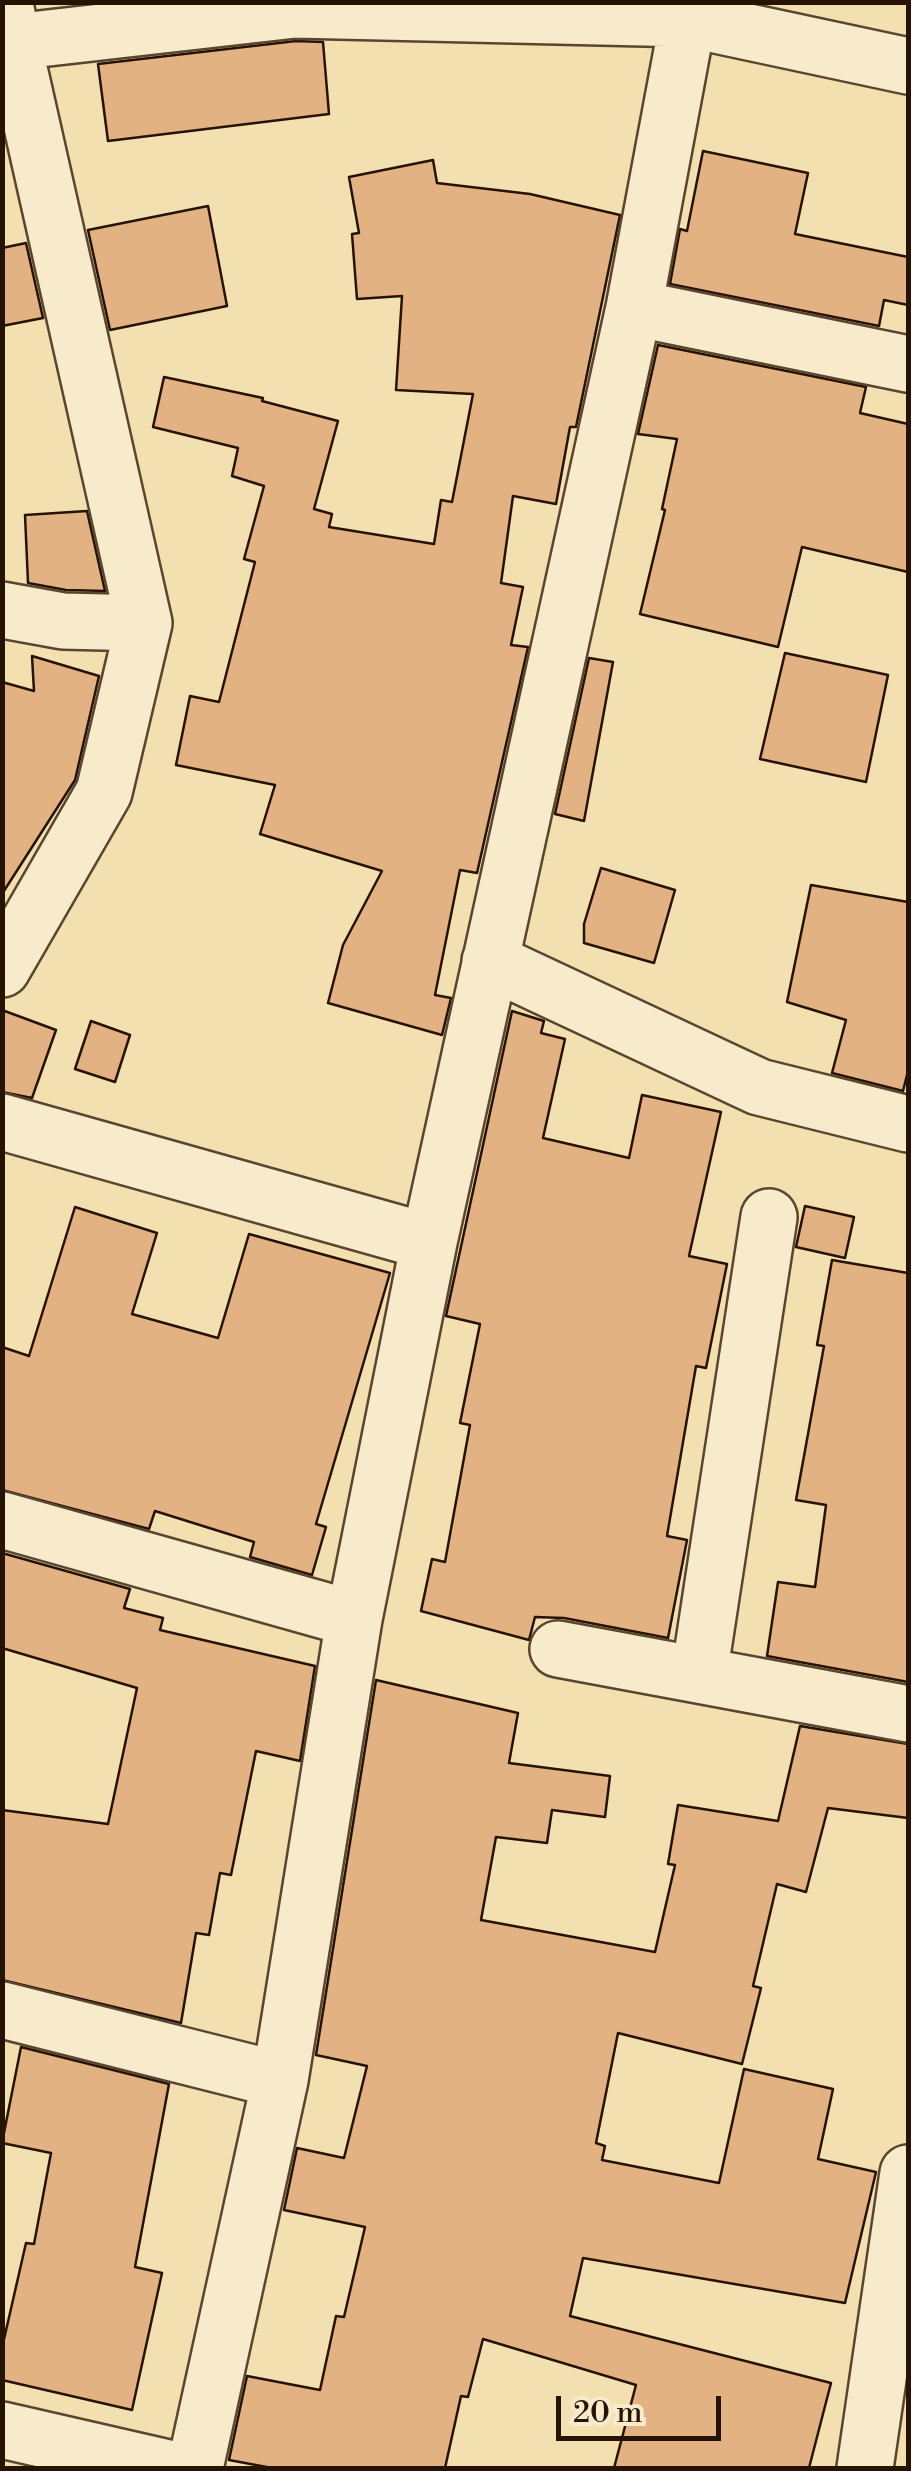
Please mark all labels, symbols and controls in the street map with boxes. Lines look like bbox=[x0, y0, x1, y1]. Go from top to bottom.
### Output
scale bar bbox=[561, 2376, 726, 2438]
text: 20 m bbox=[573, 2394, 642, 2432]

